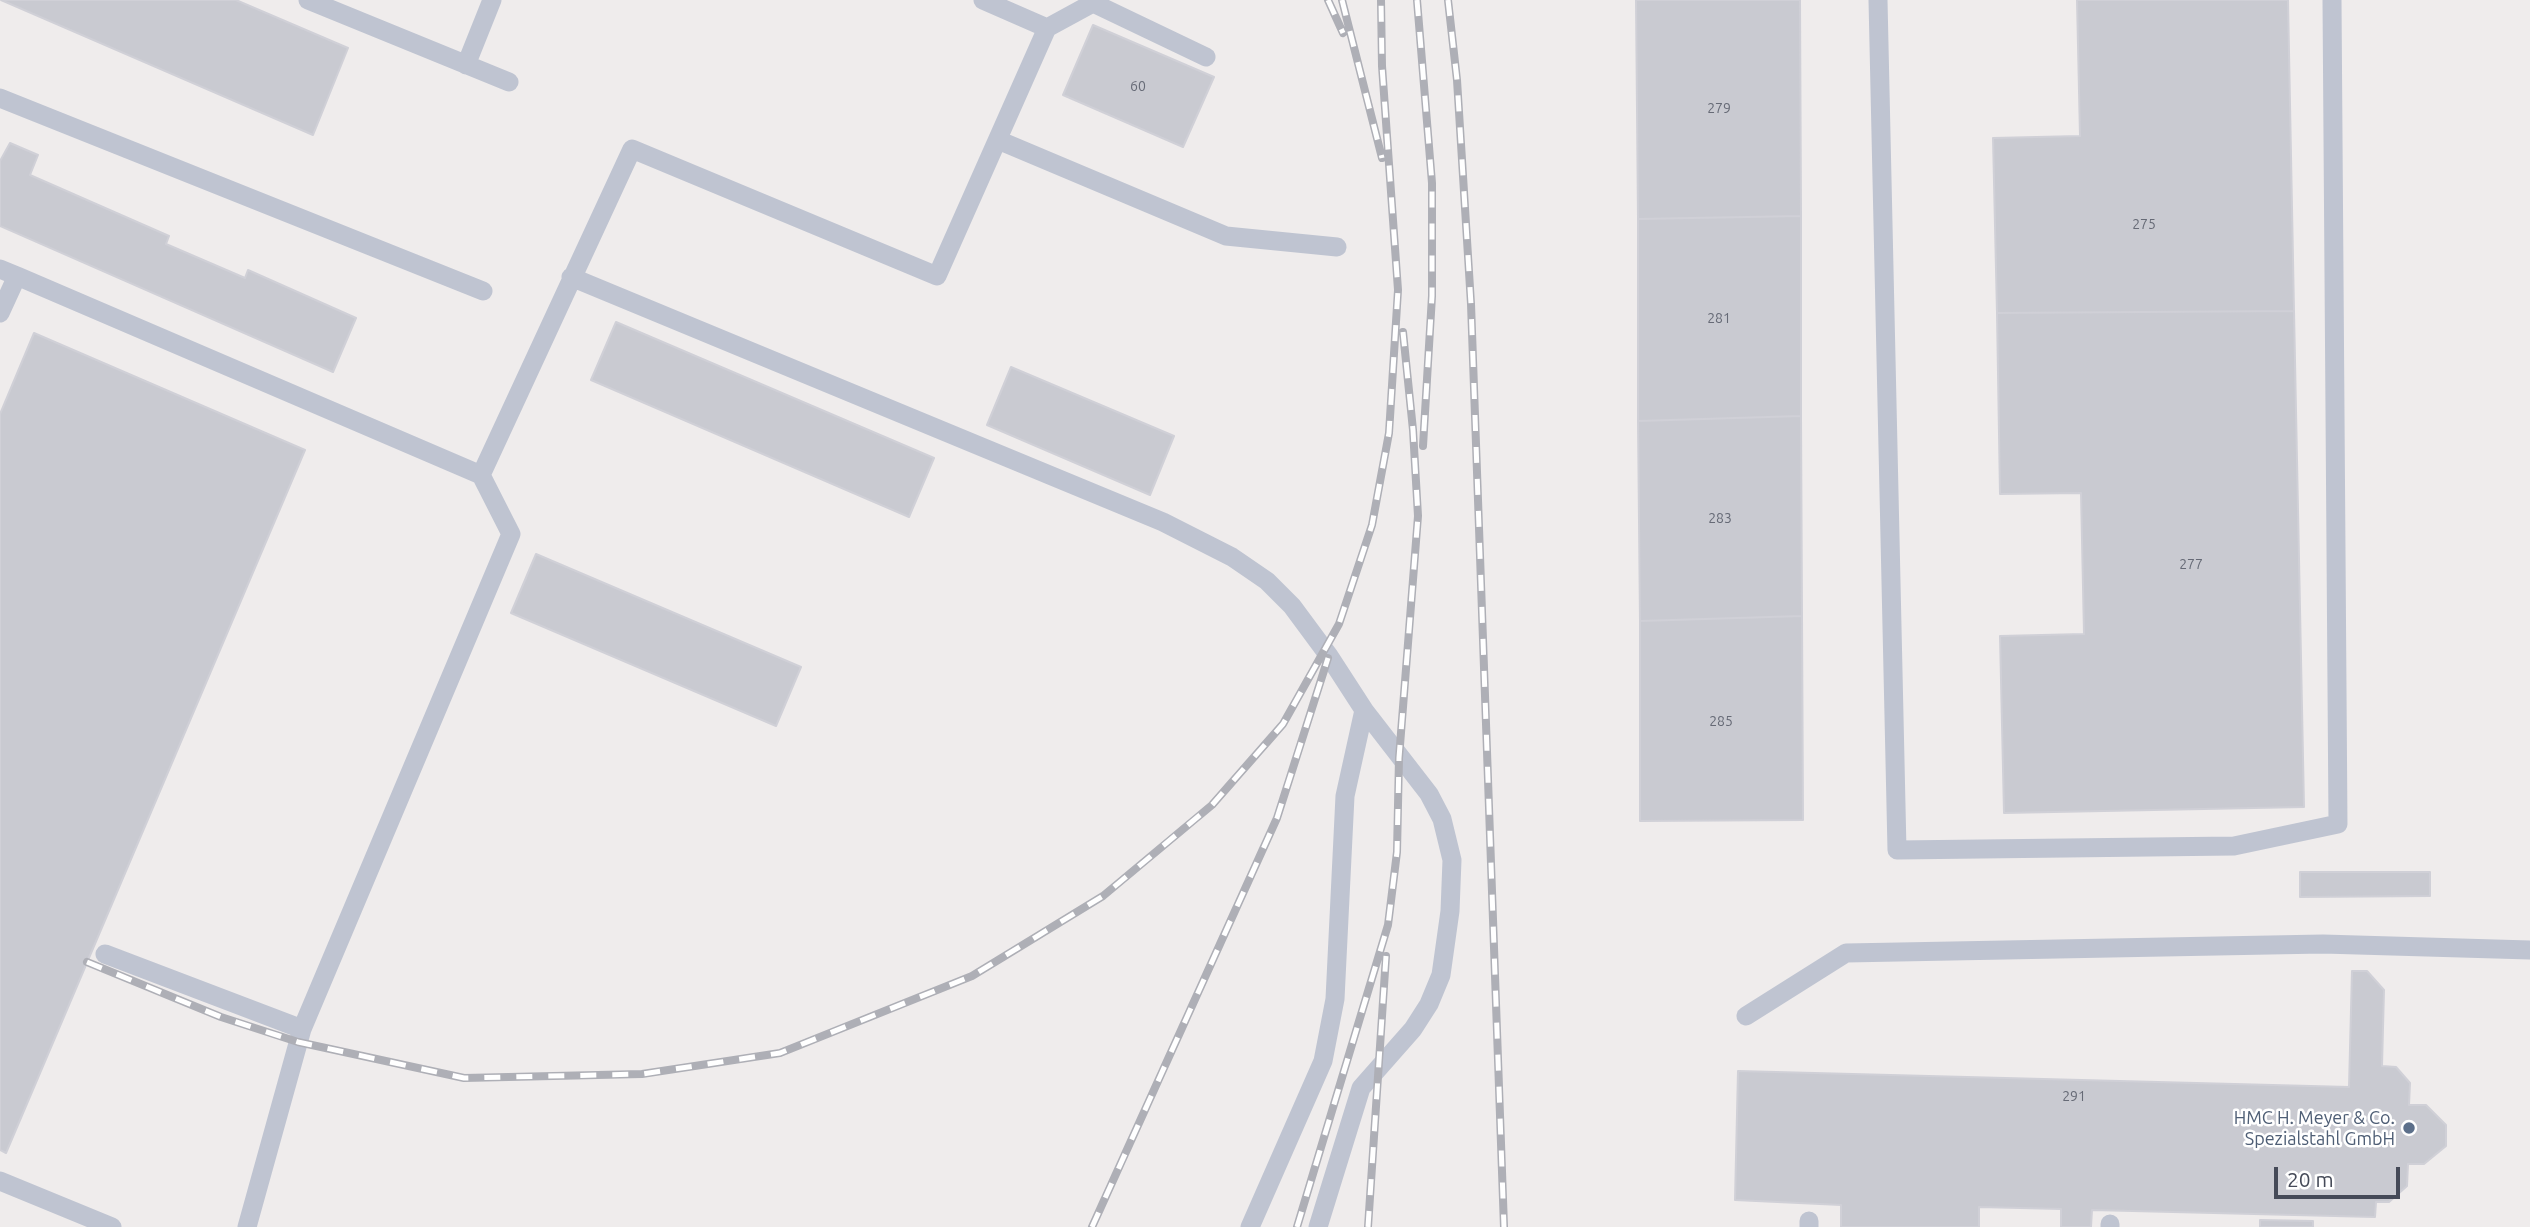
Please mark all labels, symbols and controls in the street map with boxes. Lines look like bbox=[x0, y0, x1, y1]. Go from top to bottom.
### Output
house number: 60 bbox=[1130, 78, 1146, 94]
house number: 279 bbox=[1707, 100, 1731, 116]
house number: 275 bbox=[2132, 216, 2156, 232]
house number: 281 bbox=[1707, 310, 1731, 326]
house number: 283 bbox=[1708, 510, 1732, 526]
house number: 277 bbox=[2179, 556, 2203, 572]
house number: 285 bbox=[1709, 713, 1733, 729]
house number: 291 bbox=[2062, 1088, 2086, 1104]
place label: HMC H. Meyer & Co. Spezialstahl GmbH bbox=[2234, 1107, 2395, 1150]
marker: HMC H. Meyer & Co. Spezialstahl GmbH bbox=[2401, 1120, 2417, 1136]
scale bar bbox=[2278, 1154, 2404, 1198]
text: 20 m bbox=[2287, 1167, 2334, 1191]

